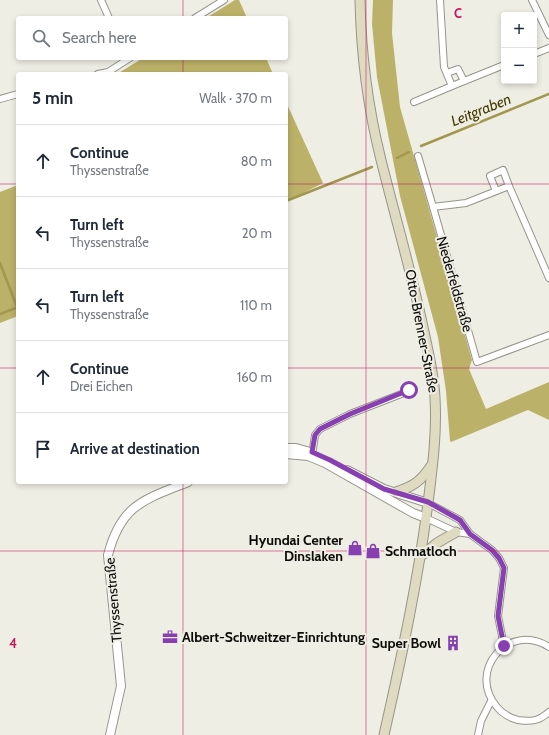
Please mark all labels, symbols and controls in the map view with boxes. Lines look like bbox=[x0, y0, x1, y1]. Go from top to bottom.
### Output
text: C bbox=[454, 5, 462, 21]
map controls bbox=[501, 12, 537, 84]
button: + bbox=[501, 12, 537, 48]
search box bbox=[16, 16, 288, 60]
icon: search bbox=[30, 27, 52, 49]
text: Search here bbox=[62, 29, 137, 47]
button: − bbox=[501, 48, 537, 84]
text: 5 min bbox=[32, 88, 73, 108]
text: Walk · 370 m bbox=[199, 90, 272, 106]
water label: Leitgraben bbox=[448, 90, 514, 130]
text: Continue bbox=[70, 144, 129, 162]
icon: ahead bbox=[32, 150, 54, 172]
text: 80 m bbox=[241, 153, 272, 169]
text: Thyssenstraße bbox=[70, 162, 149, 178]
text: Turn left bbox=[70, 216, 124, 234]
icon: left bbox=[32, 222, 54, 244]
text: 20 m bbox=[242, 225, 272, 241]
text: Thyssenstraße bbox=[70, 234, 149, 250]
street label: Niederfeldstraße bbox=[433, 234, 477, 334]
street label: Otto-Brenner-Straße bbox=[401, 268, 443, 394]
text: Turn left bbox=[70, 288, 124, 306]
icon: left bbox=[32, 294, 54, 316]
text: 110 m bbox=[240, 297, 272, 313]
text: Thyssenstraße bbox=[70, 306, 149, 322]
text: Continue bbox=[70, 360, 129, 378]
icon: ahead bbox=[32, 366, 54, 388]
text: 160 m bbox=[237, 369, 272, 385]
text: Drei Eichen bbox=[70, 378, 133, 394]
route start bbox=[400, 381, 418, 399]
icon: arrive bbox=[32, 438, 54, 460]
text: Arrive at destination bbox=[70, 440, 200, 458]
place label: Hyundai Center Dinslaken bbox=[249, 531, 343, 565]
shop icon: Hyundai Center Dinslaken bbox=[346, 539, 364, 557]
shop icon: Schmatloch bbox=[364, 542, 382, 560]
place label: Schmatloch bbox=[385, 542, 457, 560]
street label: Thyssenstraße bbox=[100, 557, 126, 643]
office icon: Albert-Schweitzer-Einrichtung bbox=[161, 628, 179, 646]
place label: Albert-Schweitzer-Einrichtung bbox=[182, 628, 365, 646]
place label: Super Bowl bbox=[372, 634, 441, 652]
building icon: Super Bowl bbox=[444, 634, 462, 652]
text: 4 bbox=[9, 635, 17, 651]
route end bbox=[495, 637, 513, 655]

